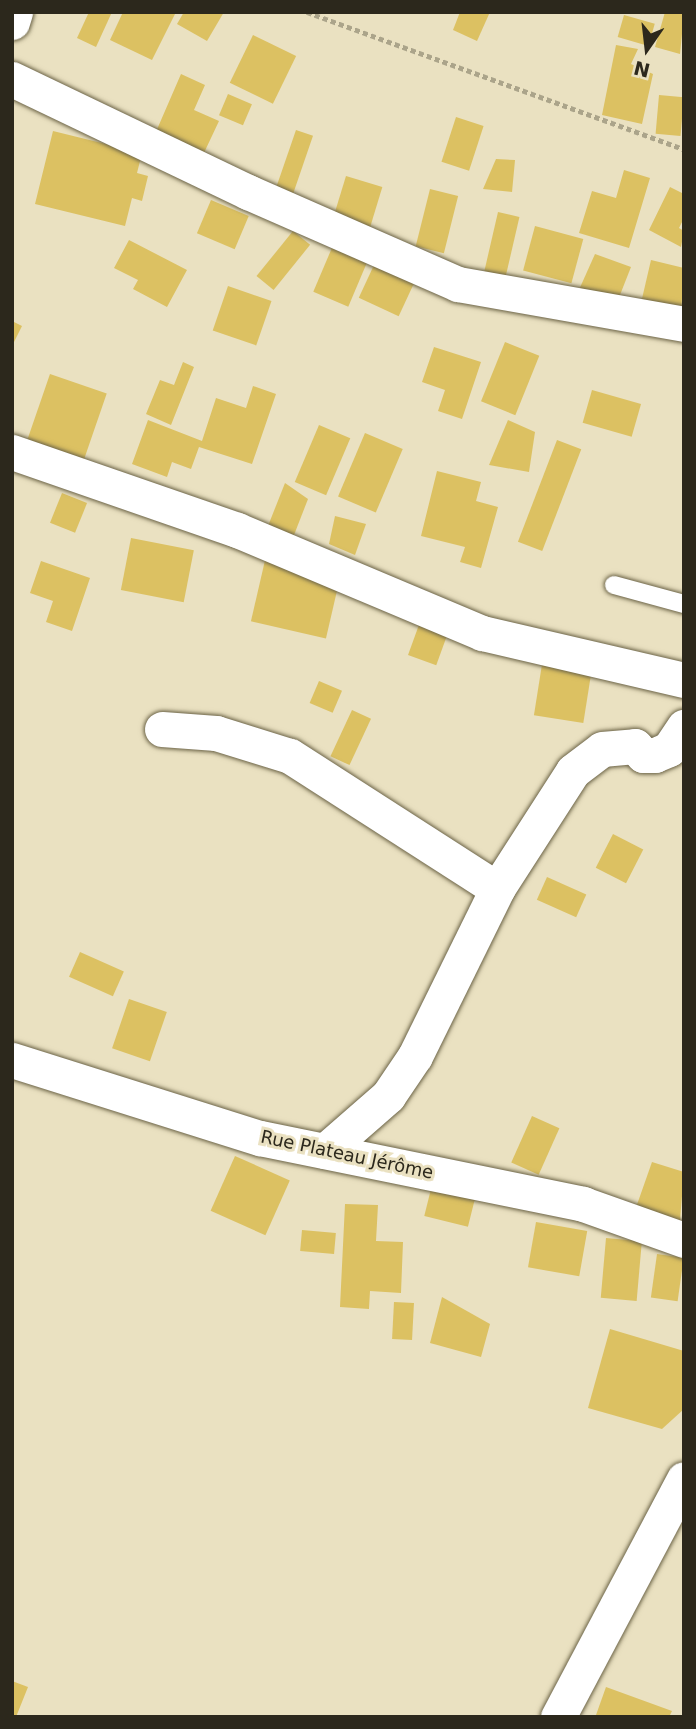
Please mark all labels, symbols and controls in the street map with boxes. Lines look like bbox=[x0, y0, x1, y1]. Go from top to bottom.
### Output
north arrow bbox=[612, 14, 682, 84]
text: N bbox=[632, 57, 652, 82]
street label: Rue Plateau Jérôme bbox=[259, 1126, 435, 1184]

